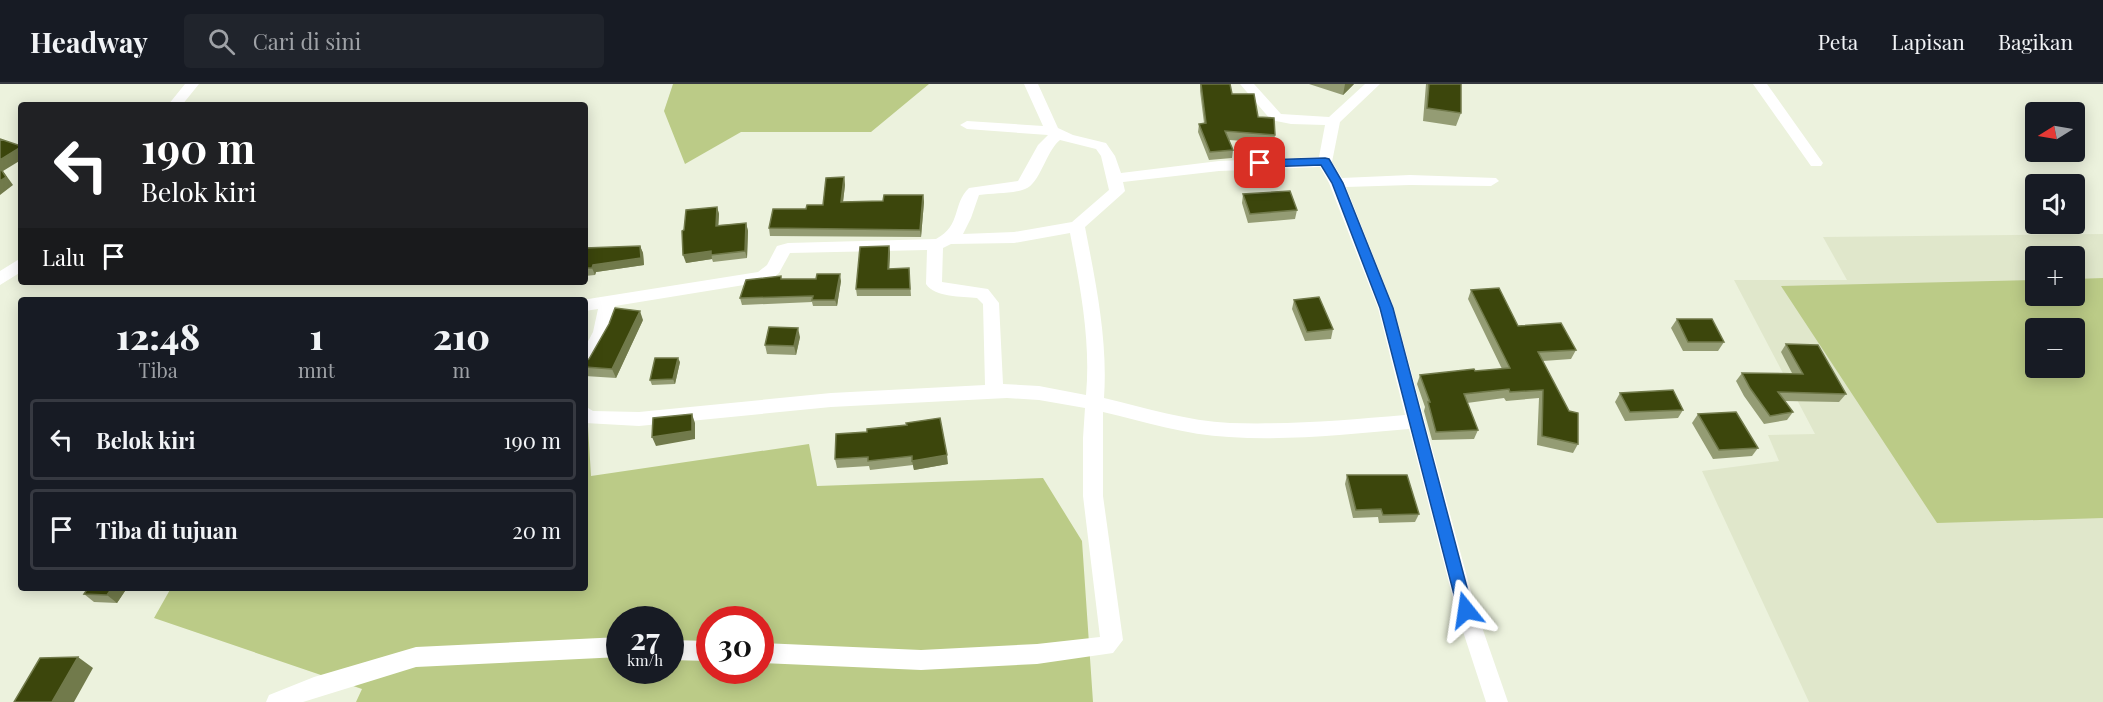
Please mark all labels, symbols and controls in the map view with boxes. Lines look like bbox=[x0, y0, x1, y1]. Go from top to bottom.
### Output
search box bbox=[184, 14, 604, 68]
text: Headway bbox=[30, 23, 148, 60]
icon: search bbox=[205, 25, 238, 58]
text: Cari di sini bbox=[253, 26, 361, 56]
text: Peta bbox=[1818, 27, 1858, 55]
text: Lapisan bbox=[1891, 27, 1965, 55]
text: Bagikan bbox=[1998, 27, 2073, 55]
north arrow bbox=[2025, 102, 2085, 162]
map controls bbox=[2025, 102, 2085, 378]
text: 190 m bbox=[141, 119, 255, 175]
icon: left bbox=[42, 126, 120, 204]
pin bbox=[1234, 137, 1285, 188]
icon: arrive bbox=[1243, 146, 1276, 179]
text: Belok kiri bbox=[141, 173, 257, 209]
button: sound bbox=[2025, 174, 2085, 234]
icon: arrive bbox=[97, 240, 130, 273]
text: Lalu bbox=[42, 242, 85, 272]
button: + bbox=[2025, 246, 2085, 306]
text: 12:48 bbox=[116, 311, 200, 359]
text: 1 bbox=[310, 311, 323, 359]
text: 210 bbox=[433, 311, 490, 359]
button: − bbox=[2025, 318, 2085, 378]
text: Tiba bbox=[138, 356, 178, 383]
text: mnt bbox=[298, 356, 335, 383]
text: m bbox=[453, 356, 470, 383]
icon: left bbox=[45, 423, 78, 456]
text: Belok kiri bbox=[96, 425, 195, 455]
text: 190 m bbox=[503, 425, 561, 455]
icon: arrive bbox=[45, 513, 78, 546]
text: Tiba di tujuan bbox=[96, 515, 238, 545]
text: 20 m bbox=[512, 515, 561, 545]
position arrow bbox=[1434, 578, 1498, 642]
speed limit sign: 30 bbox=[696, 606, 774, 684]
text: 27 bbox=[630, 618, 660, 658]
text: km/h bbox=[627, 650, 663, 670]

